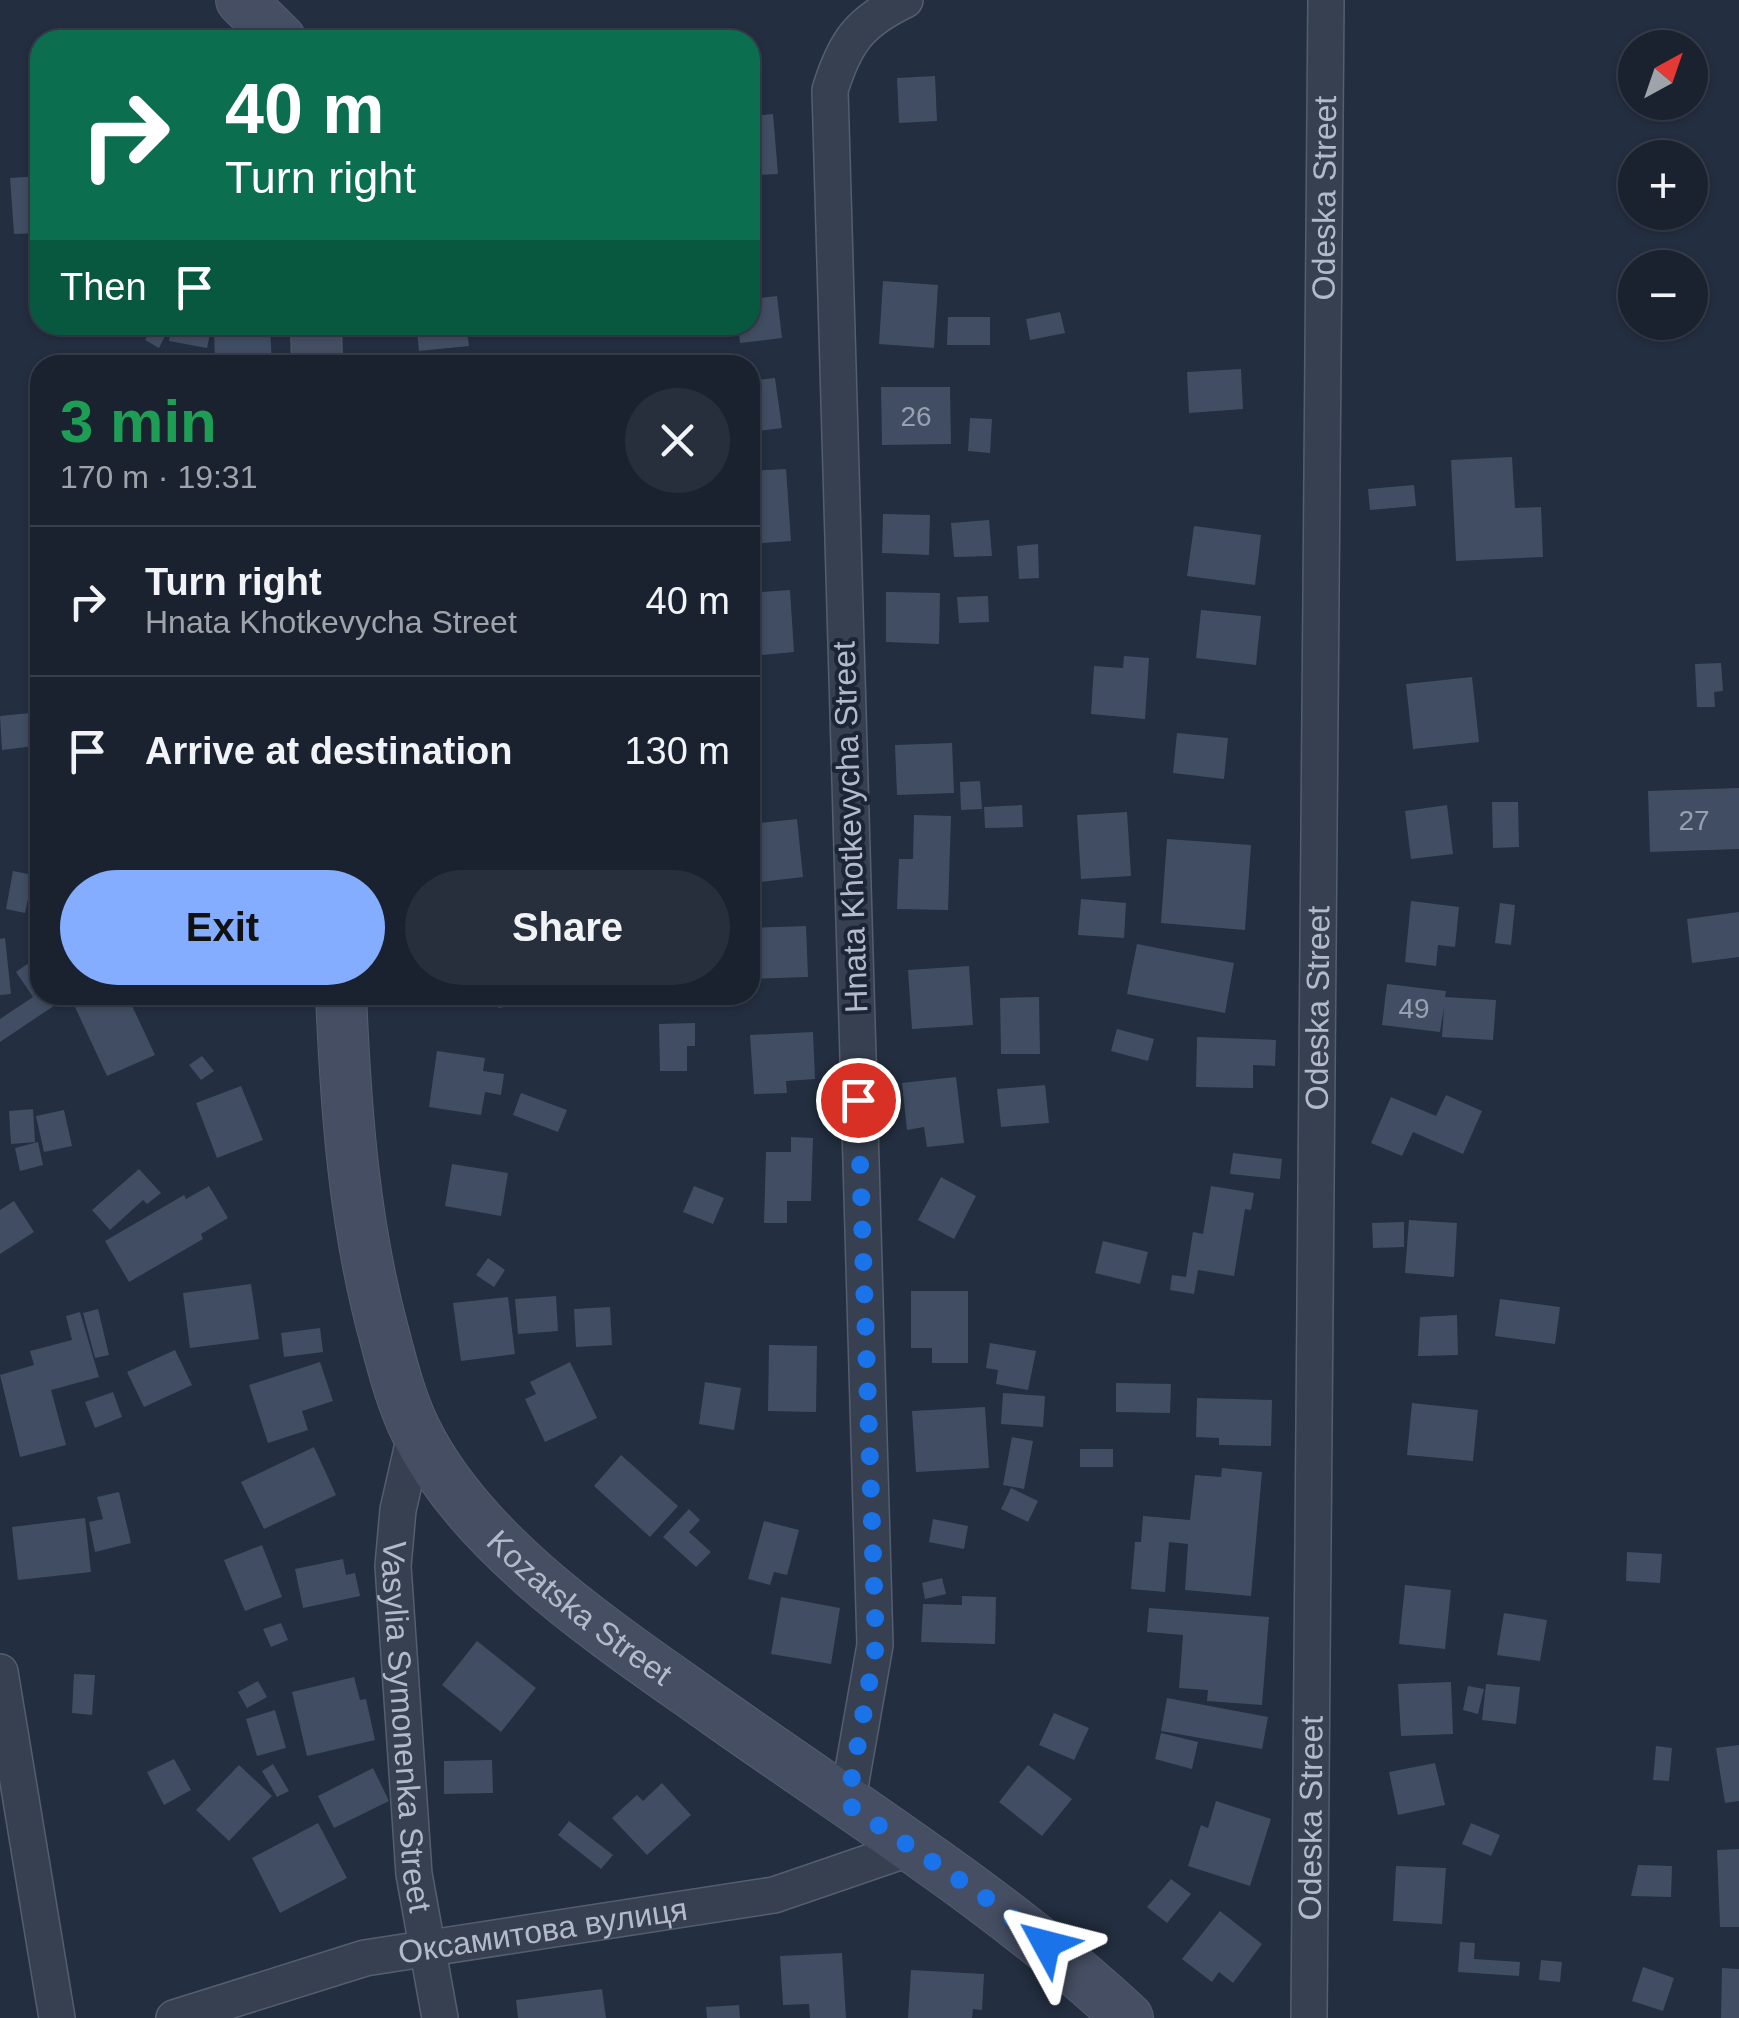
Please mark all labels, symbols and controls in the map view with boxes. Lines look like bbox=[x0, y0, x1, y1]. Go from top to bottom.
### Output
north arrow bbox=[1618, 30, 1708, 120]
map controls bbox=[1618, 30, 1708, 340]
icon: right bbox=[60, 70, 190, 200]
text: 40 m bbox=[225, 70, 385, 148]
street label: Odeska Street bbox=[1305, 96, 1343, 300]
button: + bbox=[1618, 140, 1708, 230]
text: Turn right bbox=[225, 152, 416, 203]
button: − bbox=[1618, 250, 1708, 340]
icon: arrive bbox=[167, 260, 222, 315]
text: Then bbox=[60, 266, 147, 308]
text: 3 min bbox=[60, 388, 217, 455]
button: close bbox=[625, 388, 730, 493]
house number: 26 bbox=[900, 401, 932, 432]
text: 170 m · 19:31 bbox=[60, 459, 257, 495]
text: Turn right bbox=[145, 561, 322, 603]
icon: right bbox=[60, 574, 115, 629]
text: 40 m bbox=[646, 580, 730, 622]
text: Hnata Khotkevycha Street bbox=[145, 604, 517, 640]
street label: Hnata Khotkevycha Street bbox=[826, 640, 874, 1013]
icon: arrive bbox=[60, 724, 115, 779]
text: Arrive at destination bbox=[145, 730, 512, 772]
text: 130 m bbox=[624, 730, 730, 772]
house number: 27 bbox=[1678, 805, 1710, 836]
button: Exit bbox=[60, 870, 385, 985]
button: Share bbox=[405, 870, 730, 985]
street label: Odeska Street bbox=[1299, 906, 1336, 1110]
house number: 49 bbox=[1398, 993, 1430, 1024]
pin bbox=[816, 1058, 901, 1143]
icon: arrive bbox=[831, 1073, 886, 1128]
street label: Kozatska Street bbox=[480, 1523, 679, 1692]
street label: Vasylia Symonenka Street bbox=[375, 1539, 439, 1915]
street label: Odeska Street bbox=[1292, 1715, 1330, 1920]
street label: Оксамитова вулиця bbox=[396, 1891, 690, 1971]
position arrow bbox=[994, 1892, 1098, 1996]

